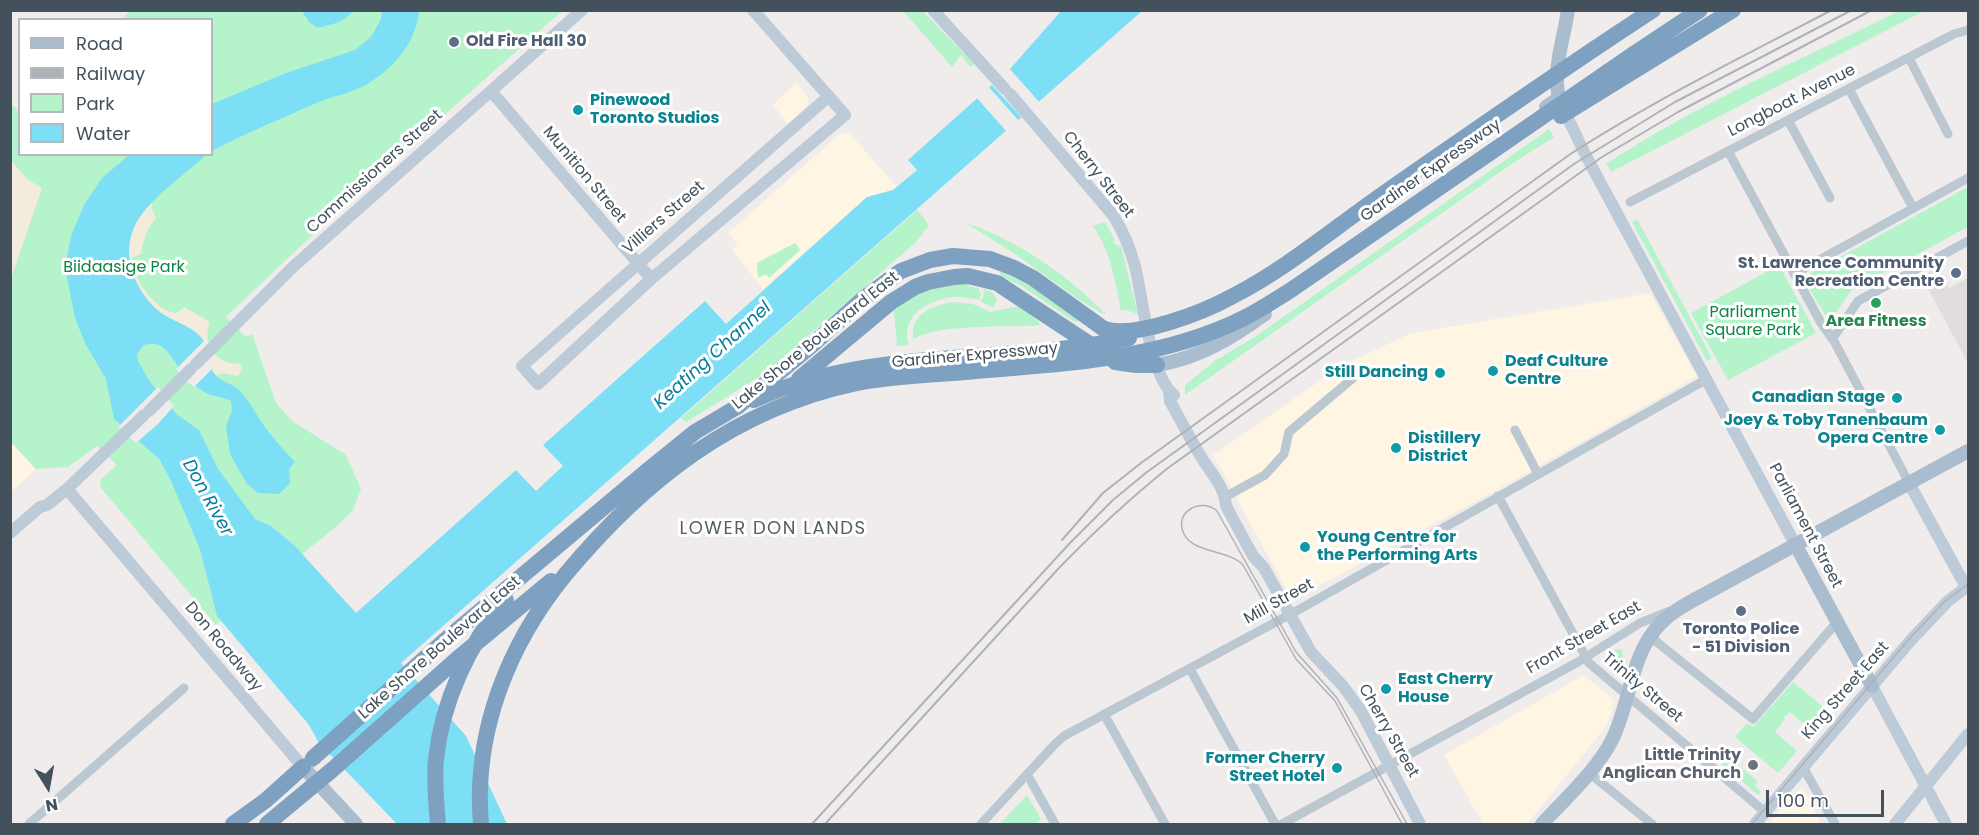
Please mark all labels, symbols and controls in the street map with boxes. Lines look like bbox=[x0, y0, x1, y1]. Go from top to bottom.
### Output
legend bbox=[18, 18, 213, 156]
text: Road bbox=[76, 31, 123, 56]
place label: Old Fire Hall 30 bbox=[466, 32, 587, 52]
marker: Old Fire Hall 30 bbox=[447, 35, 461, 49]
text: Railway bbox=[76, 61, 145, 86]
street label: Longboat Avenue bbox=[1725, 61, 1859, 141]
text: Park bbox=[76, 91, 115, 116]
place label: Pinewood Toronto Studios bbox=[590, 91, 719, 129]
marker: Pinewood Toronto Studios bbox=[571, 103, 585, 117]
street label: Commissioners Street bbox=[303, 106, 447, 238]
street label: Gardiner Expressway bbox=[1357, 115, 1505, 227]
text: Water bbox=[76, 121, 130, 146]
street label: Munition Street bbox=[538, 123, 630, 227]
street label: Cherry Street bbox=[1058, 128, 1138, 222]
street label: Villiers Street bbox=[619, 177, 709, 259]
place label: St. Lawrence Community Recreation Centre bbox=[1738, 254, 1944, 292]
park label: Biidaasige Park bbox=[63, 258, 185, 278]
marker: St. Lawrence Community Recreation Centre bbox=[1949, 266, 1963, 280]
street label: Lake Shore Boulevard East bbox=[729, 268, 903, 414]
marker: Area Fitness bbox=[1869, 296, 1883, 310]
water label: Keating Channel bbox=[650, 298, 776, 414]
park label: Parliament Square Park bbox=[1705, 303, 1801, 341]
place label: Area Fitness bbox=[1825, 312, 1927, 332]
street label: Gardiner Expressway bbox=[891, 339, 1059, 373]
place label: Deaf Culture Centre bbox=[1505, 352, 1608, 390]
place label: Still Dancing bbox=[1325, 363, 1428, 383]
marker: Deaf Culture Centre bbox=[1486, 364, 1500, 378]
marker: Still Dancing bbox=[1433, 366, 1447, 380]
place label: Canadian Stage bbox=[1752, 388, 1885, 408]
marker: Canadian Stage bbox=[1890, 391, 1904, 405]
place label: Joey & Toby Tanenbaum Opera Centre bbox=[1724, 411, 1928, 449]
marker: Joey & Toby Tanenbaum Opera Centre bbox=[1933, 423, 1947, 437]
place label: Distillery District bbox=[1408, 429, 1481, 467]
marker: Distillery District bbox=[1389, 441, 1403, 455]
water label: Don River bbox=[177, 456, 237, 540]
street label: Parliament Street bbox=[1764, 460, 1846, 592]
district label: LOWER DON LANDS bbox=[679, 518, 867, 540]
place label: Young Centre for the Performing Arts bbox=[1317, 528, 1478, 566]
marker: Young Centre for the Performing Arts bbox=[1298, 540, 1312, 554]
street label: Lake Shore Boulevard East bbox=[355, 572, 525, 724]
street label: Mill Street bbox=[1241, 575, 1317, 629]
street label: Front Street East bbox=[1523, 597, 1645, 679]
street label: Don Roadway bbox=[180, 598, 266, 696]
marker: Toronto Police - 51 Division bbox=[1734, 604, 1748, 618]
place label: Toronto Police - 51 Division bbox=[1683, 620, 1799, 658]
street label: King Street East bbox=[1798, 638, 1894, 744]
street label: Trinity Street bbox=[1598, 649, 1686, 727]
place label: East Cherry House bbox=[1398, 670, 1493, 708]
street label: Cherry Street bbox=[1354, 681, 1422, 781]
marker: East Cherry House bbox=[1379, 682, 1393, 696]
place label: Little Trinity Anglican Church bbox=[1602, 746, 1741, 784]
place label: Former Cherry Street Hotel bbox=[1206, 749, 1325, 787]
north arrow bbox=[18, 757, 78, 817]
marker: Little Trinity Anglican Church bbox=[1746, 758, 1760, 772]
marker: Former Cherry Street Hotel bbox=[1330, 761, 1344, 775]
scale bar bbox=[1769, 778, 1888, 816]
text: 100 m bbox=[1777, 788, 1829, 813]
text: N bbox=[43, 793, 60, 818]

